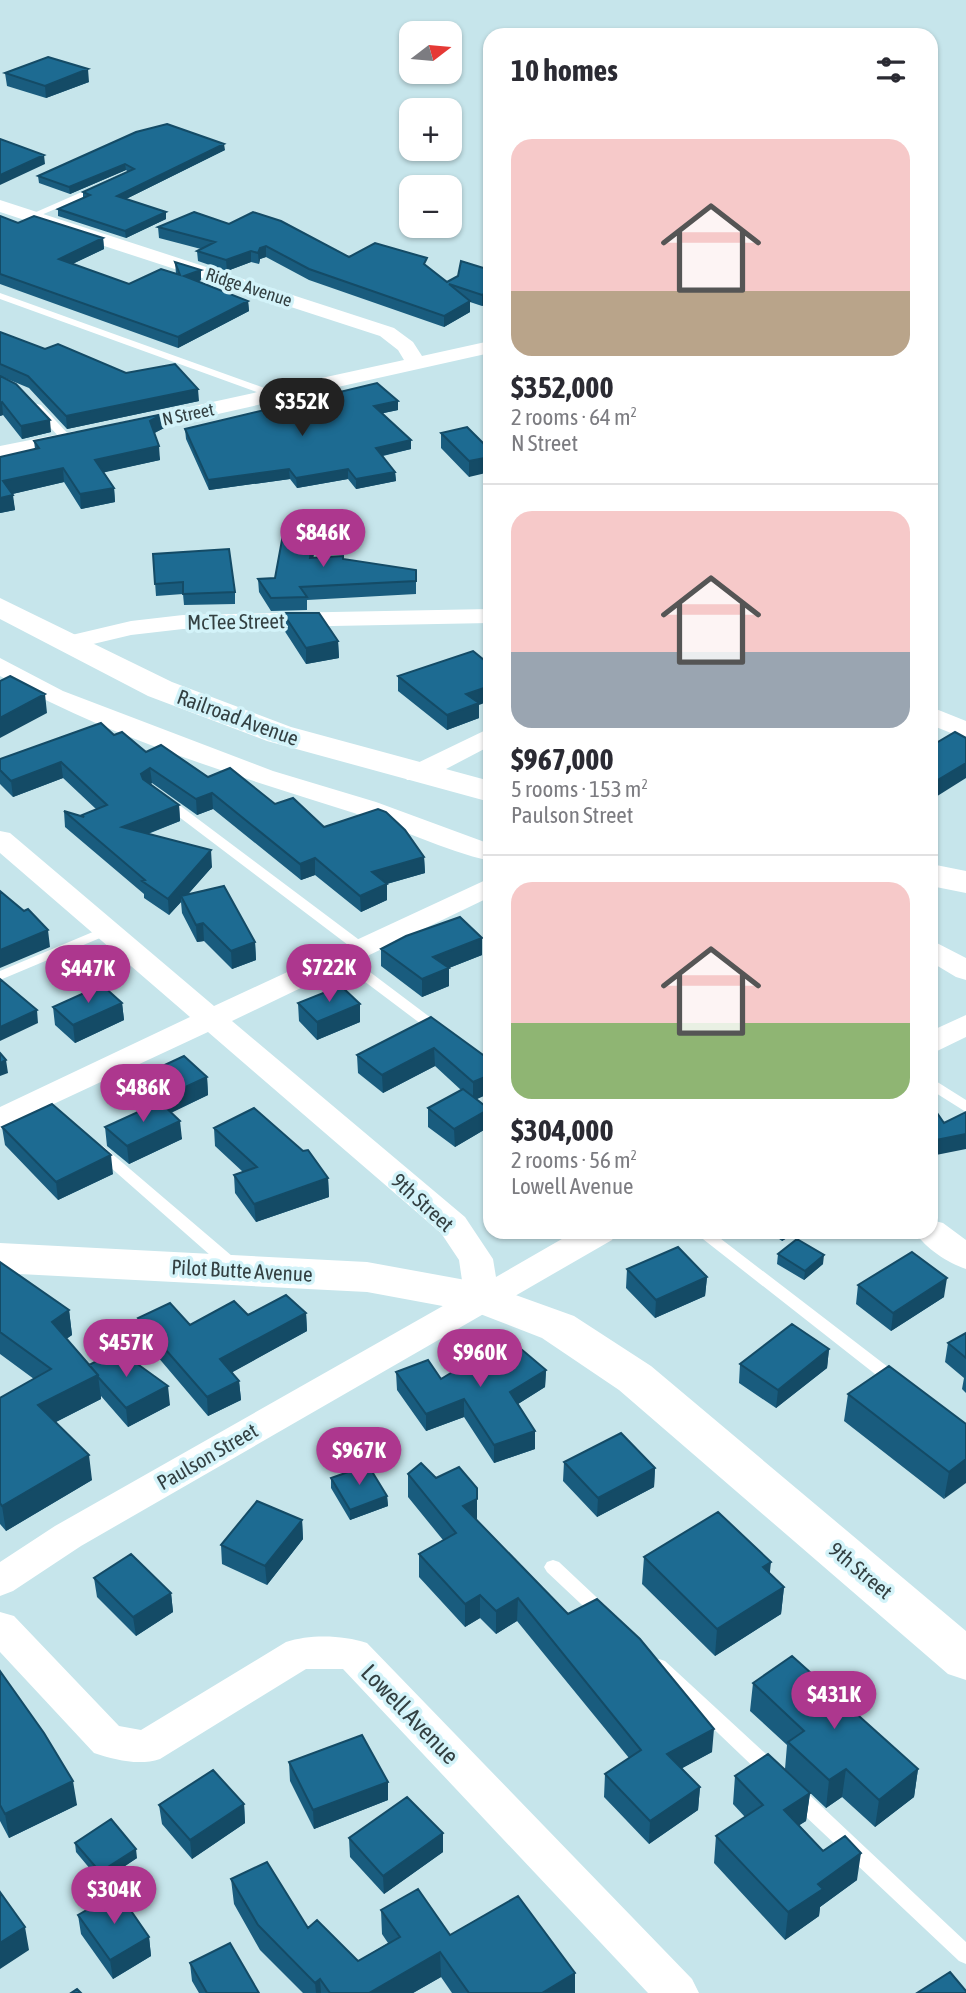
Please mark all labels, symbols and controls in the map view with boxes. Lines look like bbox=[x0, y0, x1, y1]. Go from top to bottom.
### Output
north arrow bbox=[399, 21, 462, 84]
map controls bbox=[399, 21, 462, 238]
icon: filters bbox=[872, 51, 910, 89]
text: 10 homes bbox=[511, 53, 618, 87]
button: + bbox=[399, 98, 462, 161]
button: − bbox=[399, 175, 462, 238]
icon: home bbox=[648, 185, 774, 311]
street label: Ridge Avenue bbox=[203, 263, 295, 311]
text: $352,000 bbox=[511, 370, 614, 404]
pin: $352K bbox=[253, 378, 351, 438]
text: $352K bbox=[275, 388, 329, 414]
street label: N Street bbox=[160, 398, 216, 430]
text: 2 rooms · 64 m² bbox=[511, 404, 637, 430]
text: N Street bbox=[511, 430, 578, 456]
pin: $846K bbox=[274, 510, 372, 569]
text: $846K bbox=[296, 519, 350, 545]
icon: home bbox=[648, 557, 774, 683]
street label: McTee Street bbox=[187, 608, 285, 634]
street label: Railroad Avenue bbox=[174, 684, 302, 750]
text: $967,000 bbox=[511, 742, 614, 776]
text: 5 rooms · 153 m² bbox=[511, 776, 648, 802]
text: Paulson Street bbox=[511, 802, 633, 828]
icon: home bbox=[648, 928, 774, 1054]
pin: $722K bbox=[280, 944, 378, 1004]
pin: $447K bbox=[39, 946, 137, 1005]
text: $722K bbox=[302, 954, 356, 980]
text: $447K bbox=[61, 955, 115, 981]
pin: $486K bbox=[94, 1064, 192, 1124]
text: $486K bbox=[116, 1074, 170, 1100]
text: $304,000 bbox=[511, 1113, 614, 1147]
text: 2 rooms · 56 m² bbox=[511, 1147, 637, 1173]
street label: 9th Street bbox=[387, 1168, 459, 1236]
text: Lowell Avenue bbox=[511, 1173, 633, 1199]
street label: Pilot Butte Avenue bbox=[171, 1254, 313, 1286]
pin: $457K bbox=[77, 1320, 175, 1379]
text: $457K bbox=[99, 1329, 153, 1355]
pin: $960K bbox=[431, 1330, 529, 1389]
text: $960K bbox=[453, 1339, 507, 1365]
street label: Paulson Street bbox=[153, 1418, 261, 1494]
pin: $967K bbox=[310, 1428, 408, 1487]
text: $967K bbox=[332, 1437, 386, 1463]
street label: 9th Street bbox=[825, 1537, 897, 1603]
street label: Lowell Avenue bbox=[356, 1659, 464, 1769]
pin: $431K bbox=[785, 1672, 883, 1731]
text: $431K bbox=[807, 1681, 861, 1707]
pin: $304K bbox=[65, 1867, 163, 1926]
text: $304K bbox=[87, 1876, 141, 1902]

